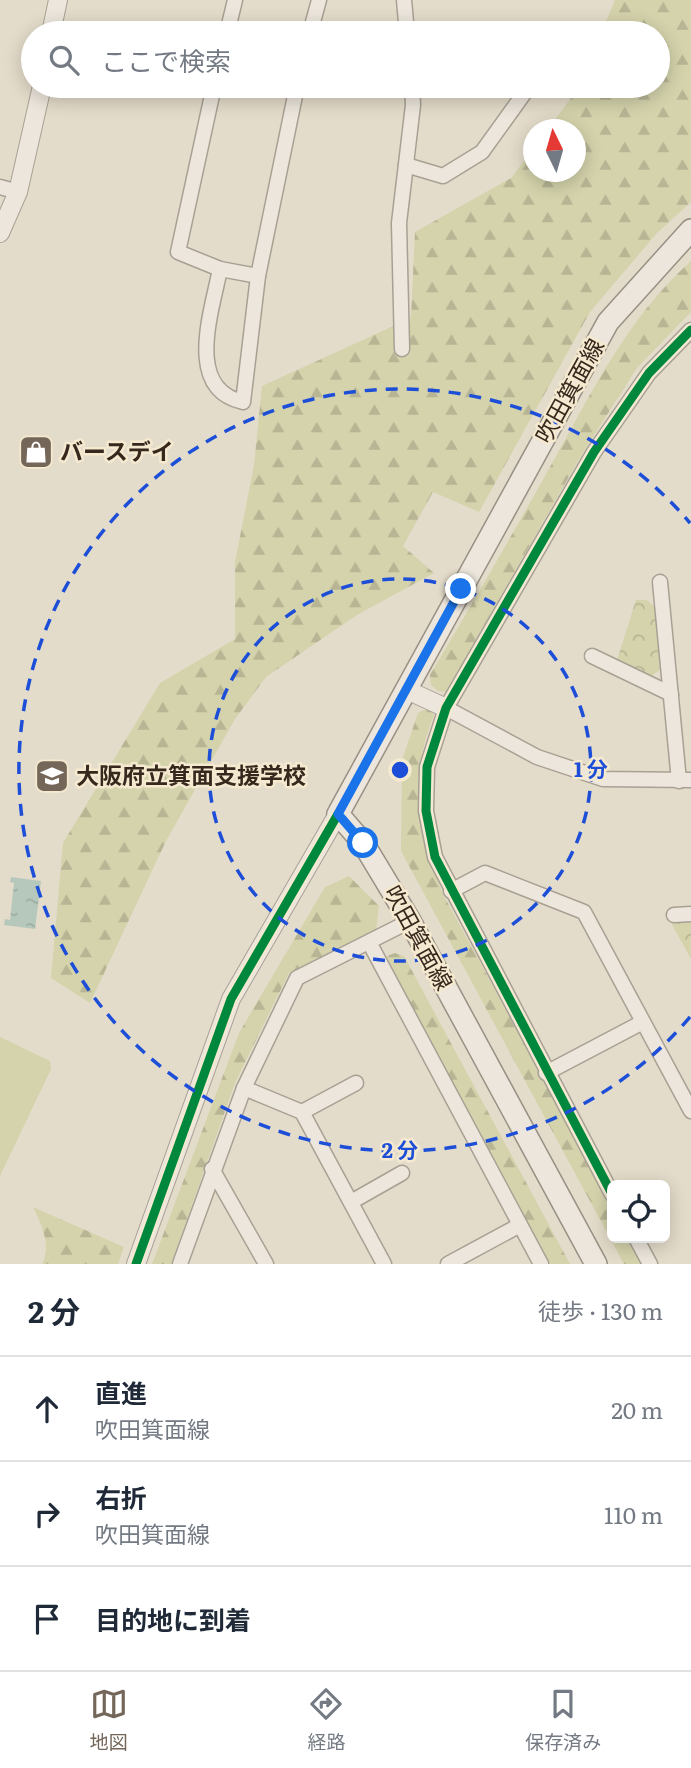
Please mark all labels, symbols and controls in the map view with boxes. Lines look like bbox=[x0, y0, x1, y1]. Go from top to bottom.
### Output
search box bbox=[21, 21, 670, 98]
text: ここで検索 bbox=[101, 40, 231, 79]
icon: search bbox=[45, 41, 83, 79]
north arrow bbox=[523, 119, 586, 182]
street label: 吹田箕面線 bbox=[526, 331, 611, 449]
shop icon: バースデイ bbox=[17, 433, 55, 471]
place label: バースデイ bbox=[60, 433, 174, 467]
route end bbox=[445, 573, 476, 604]
text: 1 分 bbox=[574, 752, 608, 783]
school or university icon: 大阪府立箕面支援学校 bbox=[33, 757, 71, 795]
place label: 大阪府立箕面支援学校 bbox=[76, 757, 306, 791]
centre of rings bbox=[388, 758, 412, 782]
route start bbox=[347, 827, 378, 858]
street label: 吹田箕面線 bbox=[377, 878, 462, 996]
text: 2 分 bbox=[382, 1133, 418, 1164]
map controls bbox=[607, 1180, 670, 1243]
button: locate bbox=[607, 1180, 670, 1243]
text: 2 分 bbox=[28, 1288, 80, 1332]
text: 徒歩 · 130 m bbox=[538, 1293, 663, 1327]
text: 直進 bbox=[95, 1372, 147, 1411]
icon: ahead bbox=[28, 1390, 66, 1428]
text: 20 m bbox=[611, 1392, 663, 1426]
text: 吹田箕面線 bbox=[95, 1411, 210, 1445]
text: 右折 bbox=[95, 1477, 147, 1516]
icon: right bbox=[28, 1495, 66, 1533]
text: 110 m bbox=[604, 1497, 663, 1531]
text: 吹田箕面線 bbox=[95, 1516, 210, 1550]
text: 目的地に到着 bbox=[95, 1599, 251, 1638]
icon: arrive bbox=[28, 1600, 66, 1638]
tab: 地図 bbox=[90, 1685, 128, 1755]
tab: 経路 bbox=[307, 1685, 345, 1755]
tab: 保存済み bbox=[525, 1685, 601, 1755]

